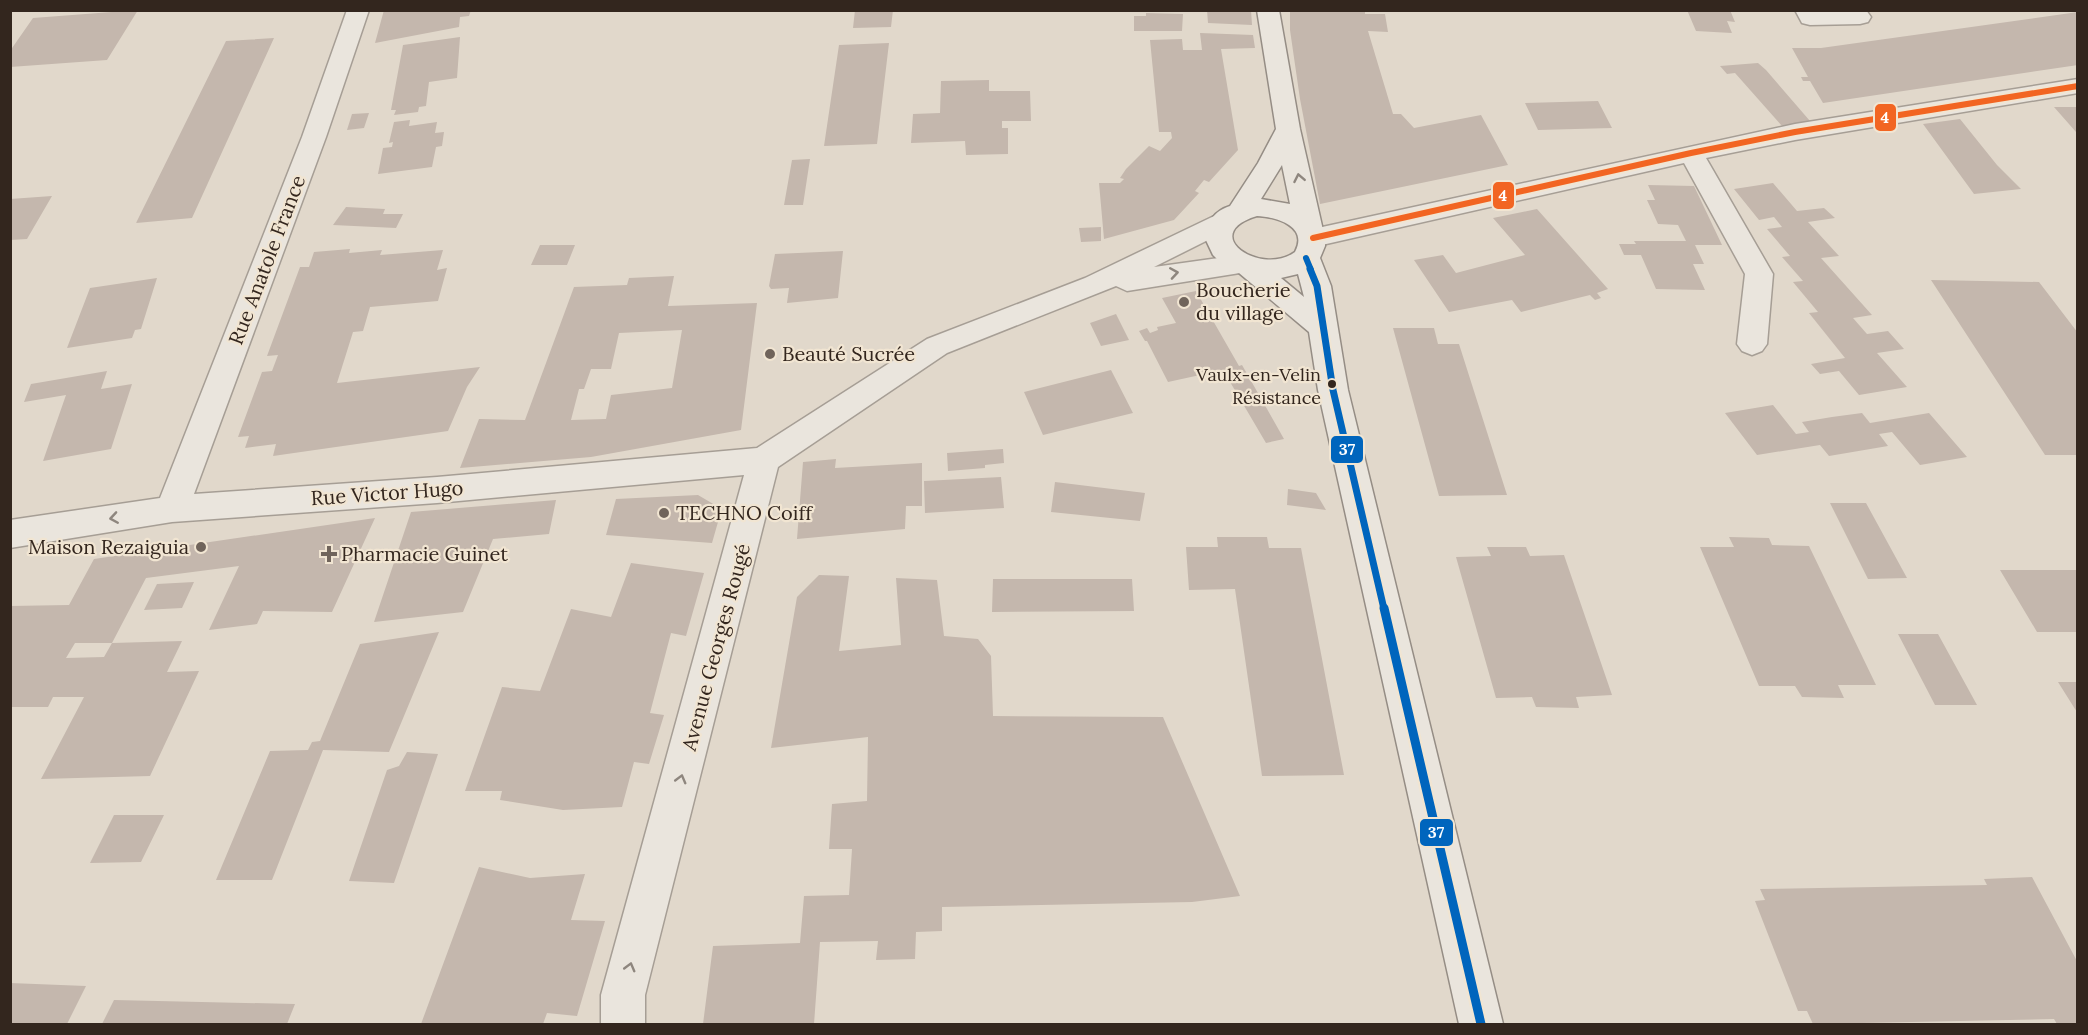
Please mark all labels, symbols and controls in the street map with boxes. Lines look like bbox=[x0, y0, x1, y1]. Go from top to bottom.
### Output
line badge: 4 bbox=[1874, 103, 1897, 132]
text: 4 bbox=[1881, 107, 1890, 127]
street label: Rue Anatole France bbox=[223, 171, 310, 348]
one-way arrow bbox=[1293, 173, 1306, 183]
line badge: 4 bbox=[1492, 181, 1515, 210]
text: 4 bbox=[1499, 185, 1508, 205]
one-way arrow bbox=[1169, 268, 1179, 280]
place label: Boucherie du village bbox=[1196, 277, 1291, 325]
marker: Boucherie du village bbox=[1177, 295, 1191, 309]
place label: Beauté Sucrée bbox=[782, 341, 915, 366]
marker: Beauté Sucrée bbox=[763, 347, 777, 361]
place label: Vaulx-en-Velin Résistance bbox=[1195, 363, 1321, 409]
marker: Vaulx-en-Velin Résistance bbox=[1326, 378, 1338, 390]
line badge: 37 bbox=[1330, 435, 1364, 464]
text: 37 bbox=[1339, 439, 1356, 459]
street label: Rue Victor Hugo bbox=[310, 475, 464, 510]
place label: TECHNO Coiff bbox=[676, 500, 813, 525]
marker: TECHNO Coiff bbox=[657, 506, 671, 520]
one-way arrow bbox=[110, 511, 120, 524]
place label: Maison Rezaiguia bbox=[28, 534, 189, 559]
marker: Maison Rezaiguia bbox=[194, 540, 208, 554]
street label: Avenue Georges Rougé bbox=[676, 540, 755, 754]
place label: Pharmacie Guinet bbox=[341, 541, 508, 566]
marker: Pharmacie Guinet bbox=[322, 547, 336, 561]
one-way arrow bbox=[673, 774, 686, 784]
line badge: 37 bbox=[1419, 818, 1454, 847]
text: 37 bbox=[1428, 822, 1445, 842]
one-way arrow bbox=[623, 962, 636, 972]

